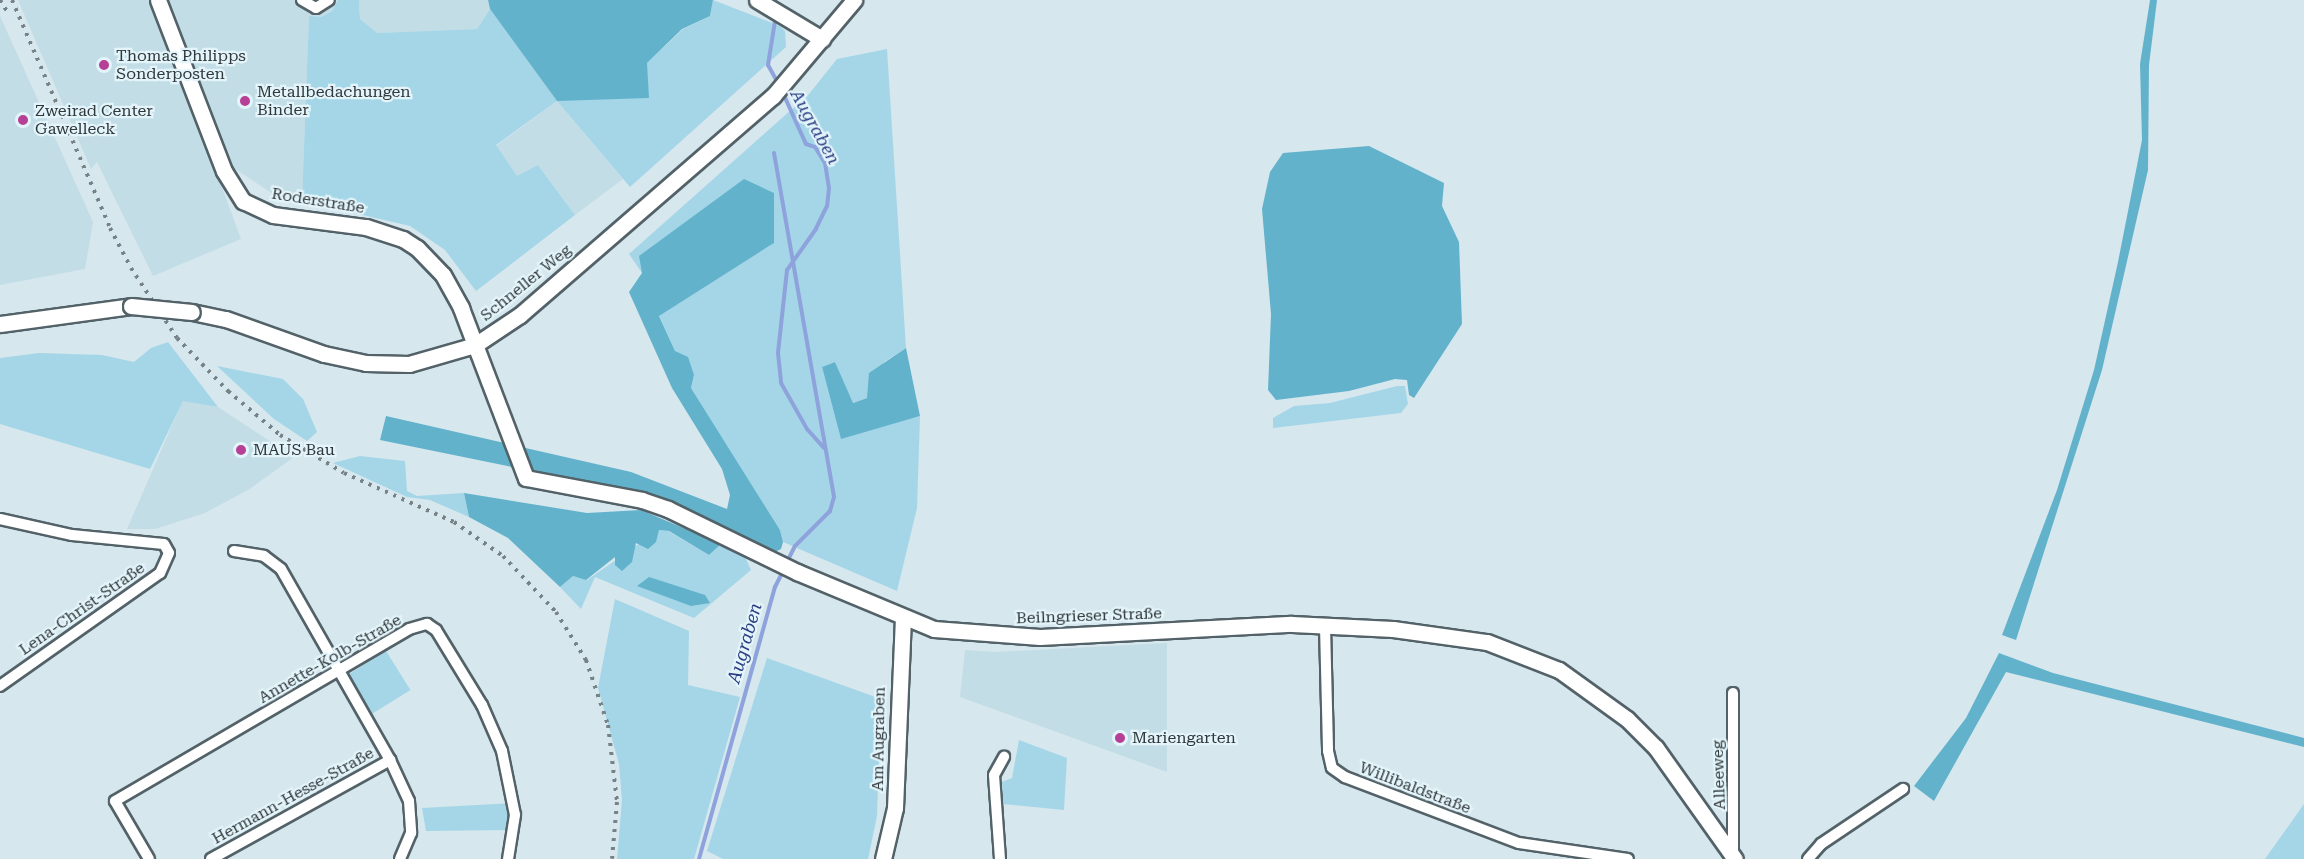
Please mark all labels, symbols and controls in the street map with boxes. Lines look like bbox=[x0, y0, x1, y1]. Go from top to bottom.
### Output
place label: Thomas Philipps Sonderposten bbox=[116, 46, 246, 84]
marker: Thomas Philipps Sonderposten bbox=[97, 58, 111, 72]
place label: Metallbedachungen Binder bbox=[257, 82, 410, 120]
water label: Augraben bbox=[786, 86, 844, 168]
marker: Metallbedachungen Binder bbox=[238, 94, 252, 108]
place label: Zweirad Center Gawelleck bbox=[35, 101, 153, 139]
marker: Zweirad Center Gawelleck bbox=[16, 113, 30, 127]
street label: Roderstraße bbox=[270, 184, 366, 218]
street label: Schneller Weg bbox=[477, 241, 575, 325]
place label: MAUS Bau bbox=[253, 440, 335, 460]
marker: MAUS Bau bbox=[234, 443, 248, 457]
street label: Lena-Christ-Straße bbox=[16, 558, 148, 660]
water label: Augraben bbox=[723, 600, 767, 686]
street label: Beilngrieser Straße bbox=[1016, 604, 1162, 628]
street label: Annette-Kolb-Straße bbox=[255, 610, 405, 708]
street label: Am Augraben bbox=[868, 687, 890, 791]
place label: Mariengarten bbox=[1132, 728, 1236, 748]
marker: Mariengarten bbox=[1113, 731, 1127, 745]
street label: Alleeweg bbox=[1708, 740, 1730, 810]
street label: Hermann-Hesse-Straße bbox=[209, 743, 377, 849]
street label: Willibaldstraße bbox=[1357, 758, 1473, 818]

